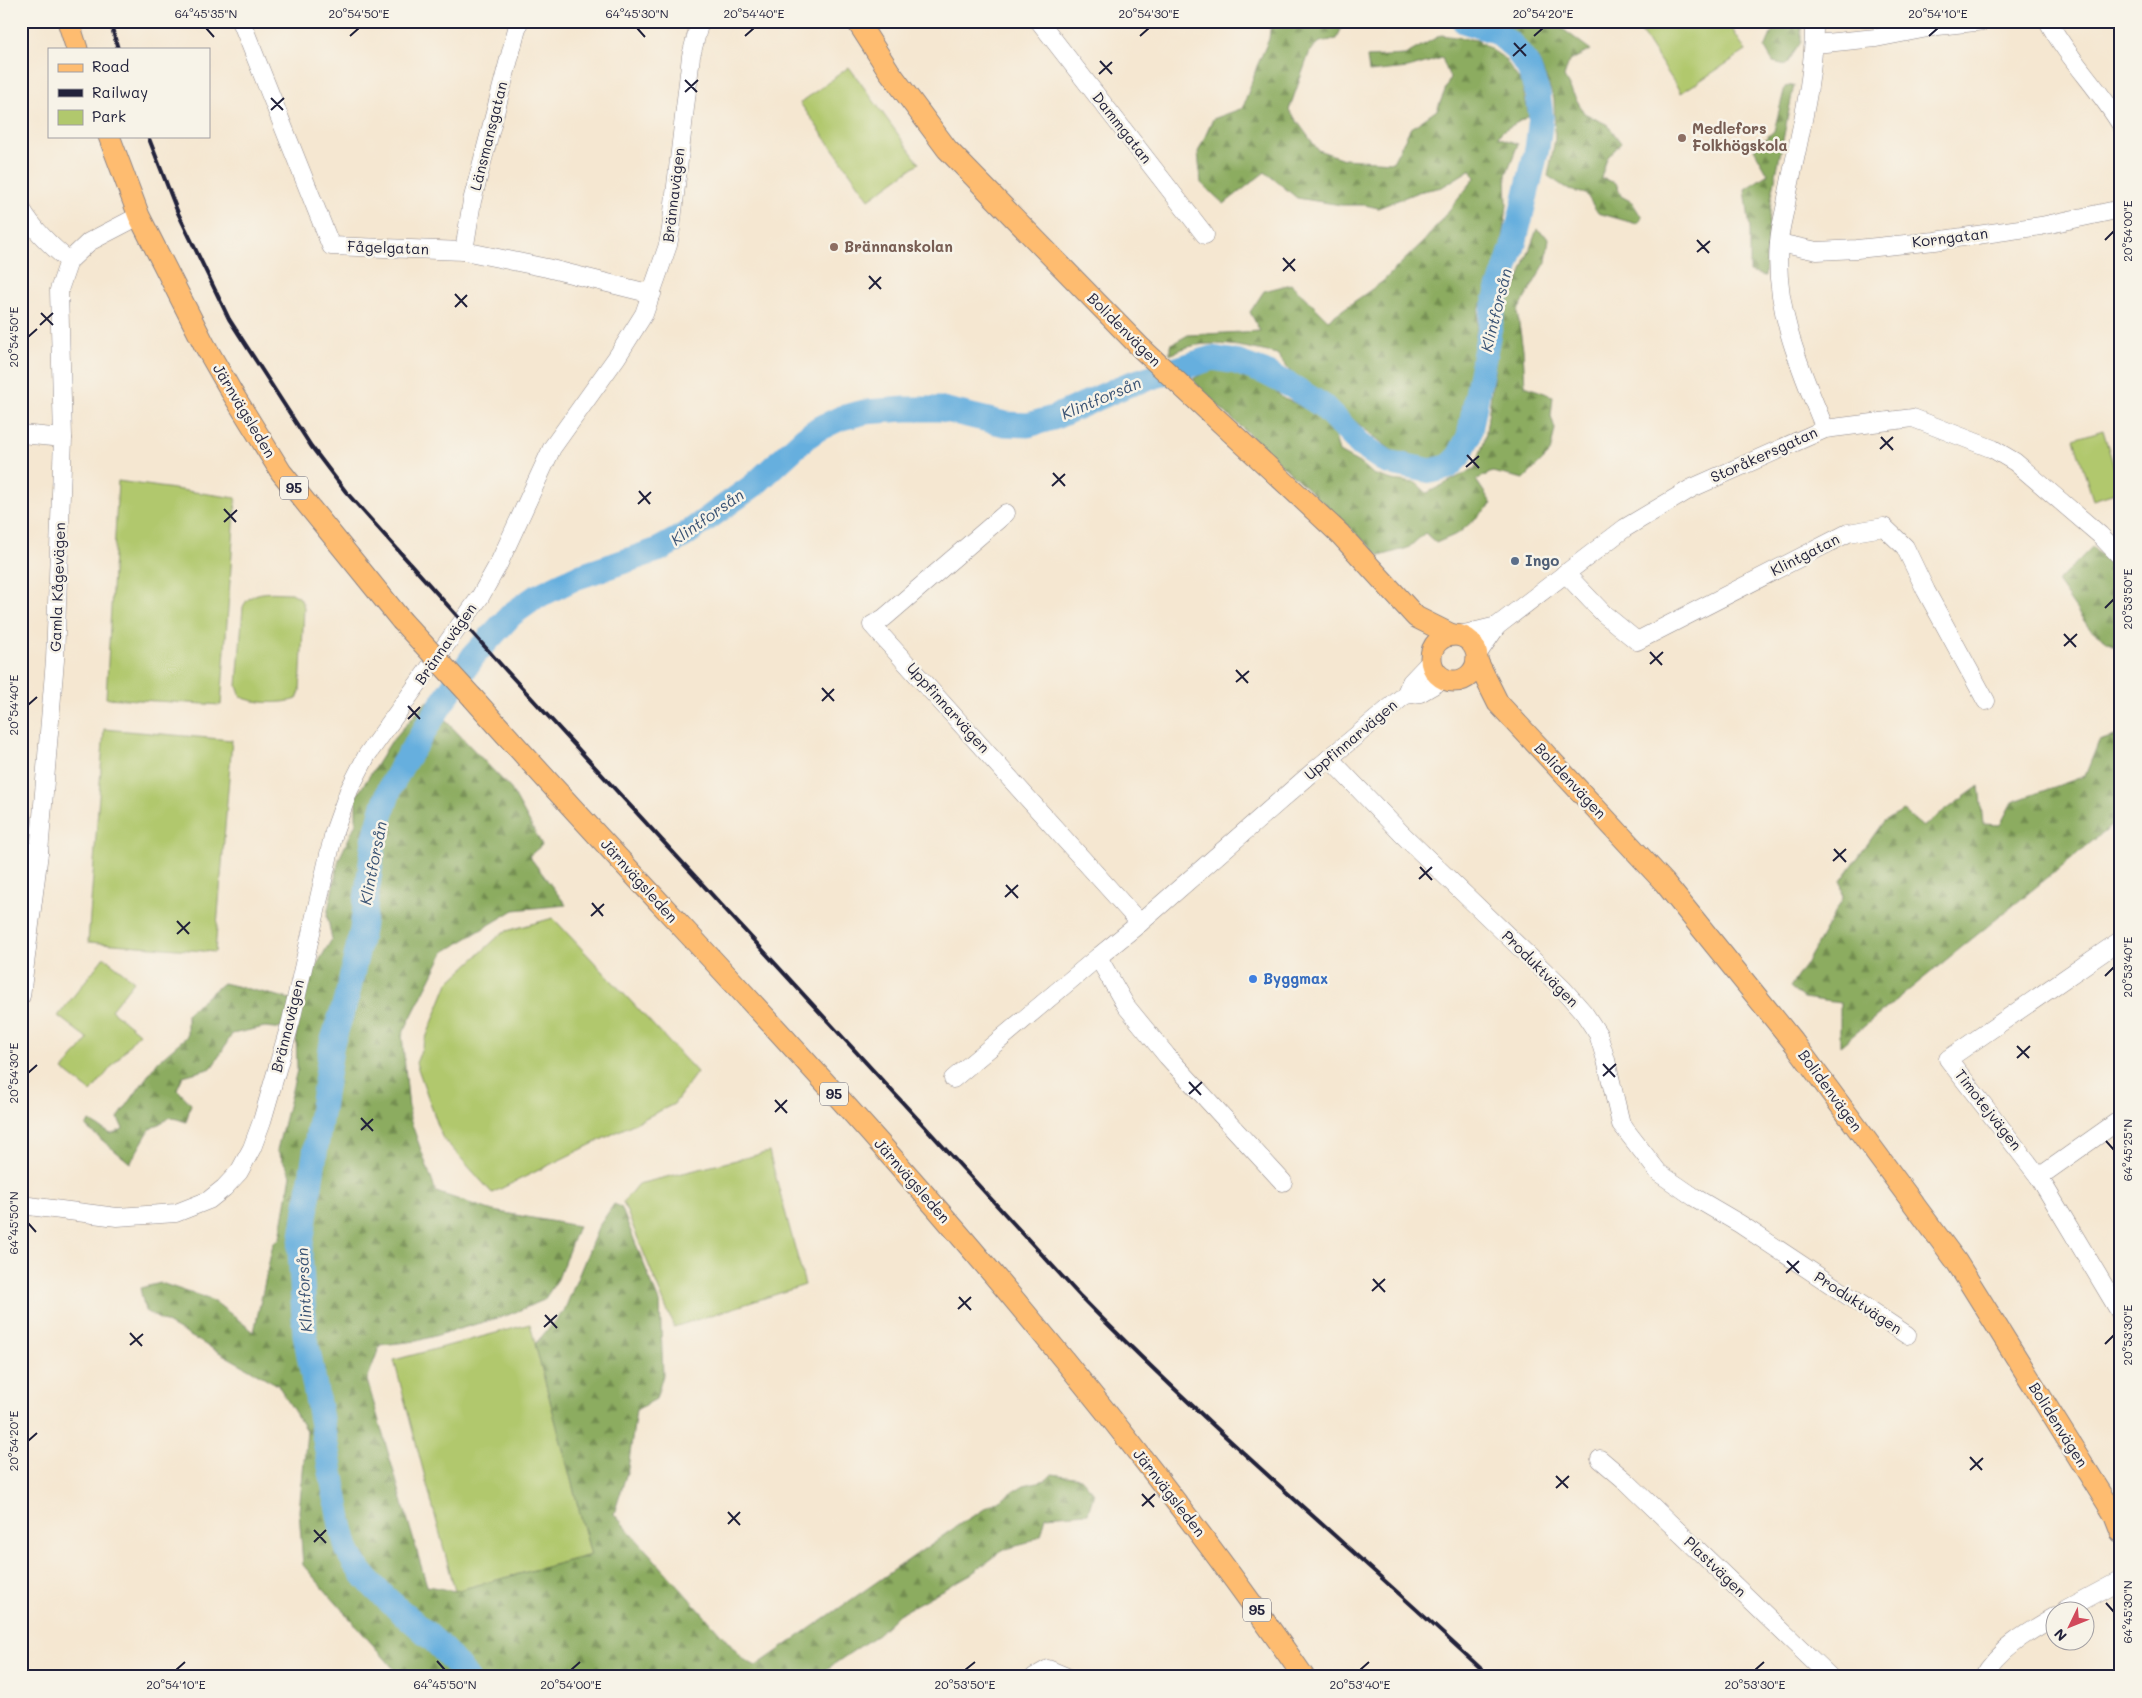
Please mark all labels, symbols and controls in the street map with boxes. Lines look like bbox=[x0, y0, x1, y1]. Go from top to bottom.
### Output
text: 64°45'35"N bbox=[175, 5, 237, 21]
text: 20°54'50"E bbox=[329, 5, 390, 21]
text: 64°45'30"N bbox=[605, 5, 669, 21]
text: 20°54'40"E bbox=[724, 5, 785, 21]
text: 20°54'30"E bbox=[1119, 5, 1180, 21]
text: 20°54'20"E bbox=[1513, 5, 1573, 21]
text: 20°54'10"E bbox=[1908, 5, 1968, 21]
legend bbox=[48, 48, 210, 138]
text: Road bbox=[92, 56, 129, 76]
street label: Länsmansgatan bbox=[465, 79, 511, 193]
text: Railway bbox=[92, 82, 148, 102]
street label: Dammgatan bbox=[1088, 87, 1157, 167]
text: Park bbox=[92, 106, 126, 126]
place label: Medlefors Folkhögskola bbox=[1692, 118, 1788, 155]
marker: Medlefors Folkhögskola bbox=[1676, 132, 1688, 144]
street label: Brännavägen bbox=[657, 146, 689, 243]
text: 20°54'00"E bbox=[2119, 200, 2135, 262]
street label: Korngatan bbox=[1911, 222, 1989, 252]
street label: Fågelgatan bbox=[347, 236, 429, 258]
place label: Brännanskolan bbox=[844, 236, 953, 256]
marker: Brännanskolan bbox=[828, 241, 840, 253]
water label: Klintforsån bbox=[1475, 266, 1516, 354]
street label: Bolidenvägen bbox=[1083, 288, 1166, 371]
text: 20°54'50"E bbox=[5, 306, 21, 367]
street label: Järnvägsleden bbox=[209, 360, 281, 461]
water label: Klintforsån bbox=[1058, 371, 1144, 424]
street label: Storåkersgatan bbox=[1707, 422, 1820, 487]
road number: 95 bbox=[280, 476, 308, 499]
water label: Klintforsån bbox=[666, 484, 748, 550]
street label: Gamla Kågevägen bbox=[45, 522, 69, 652]
street label: Klintgatan bbox=[1767, 528, 1842, 580]
place label: Ingo bbox=[1525, 550, 1559, 570]
marker: Ingo bbox=[1509, 555, 1521, 567]
text: 20°53'50"E bbox=[2119, 568, 2135, 629]
street label: Brännavägen bbox=[410, 599, 481, 688]
street label: Uppfinnarvägen bbox=[903, 658, 995, 757]
text: 20°54'40"E bbox=[5, 674, 21, 735]
street label: Uppfinnarvägen bbox=[1300, 694, 1401, 784]
street label: Bolidenvägen bbox=[1530, 738, 1611, 822]
water label: Klintforsån bbox=[354, 819, 391, 907]
street label: Järnvägsleden bbox=[597, 834, 683, 927]
street label: Produktvägen bbox=[1498, 926, 1583, 1011]
text: 20°53'40"E bbox=[2119, 936, 2135, 997]
place label: Byggmax bbox=[1263, 968, 1328, 988]
marker: Byggmax bbox=[1247, 973, 1259, 985]
street label: Brännavägen bbox=[266, 977, 308, 1074]
text: 20°54'30"E bbox=[5, 1042, 21, 1103]
street label: Bolidenvägen bbox=[1794, 1045, 1867, 1135]
street label: Timotejvägen bbox=[1951, 1065, 2027, 1154]
road number: 95 bbox=[820, 1082, 848, 1106]
text: 64°45'25"N bbox=[2119, 1119, 2135, 1181]
street label: Järnvägsleden bbox=[870, 1134, 955, 1227]
text: 64°45'50"N bbox=[5, 1191, 21, 1255]
water label: Klintforsån bbox=[291, 1247, 316, 1333]
street label: Produktvägen bbox=[1811, 1266, 1906, 1338]
text: 20°53'30"E bbox=[2119, 1304, 2135, 1365]
street label: Bolidenvägen bbox=[2025, 1378, 2093, 1471]
text: 20°54'20"E bbox=[5, 1411, 21, 1471]
street label: Järnvägsleden bbox=[1129, 1444, 1210, 1540]
street label: Plastvägen bbox=[1680, 1532, 1751, 1601]
text: 64°45'30"N bbox=[2119, 1580, 2135, 1644]
road number: 95 bbox=[1243, 1598, 1271, 1622]
north arrow bbox=[2044, 1600, 2094, 1650]
text: N bbox=[2050, 1625, 2071, 1646]
text: 20°54'10"E bbox=[146, 1676, 206, 1692]
text: 64°45'50"N bbox=[413, 1676, 477, 1692]
text: 20°54'00"E bbox=[540, 1676, 602, 1692]
text: 20°53'50"E bbox=[935, 1676, 996, 1692]
text: 20°53'40"E bbox=[1330, 1676, 1391, 1692]
text: 20°53'30"E bbox=[1725, 1676, 1786, 1692]

